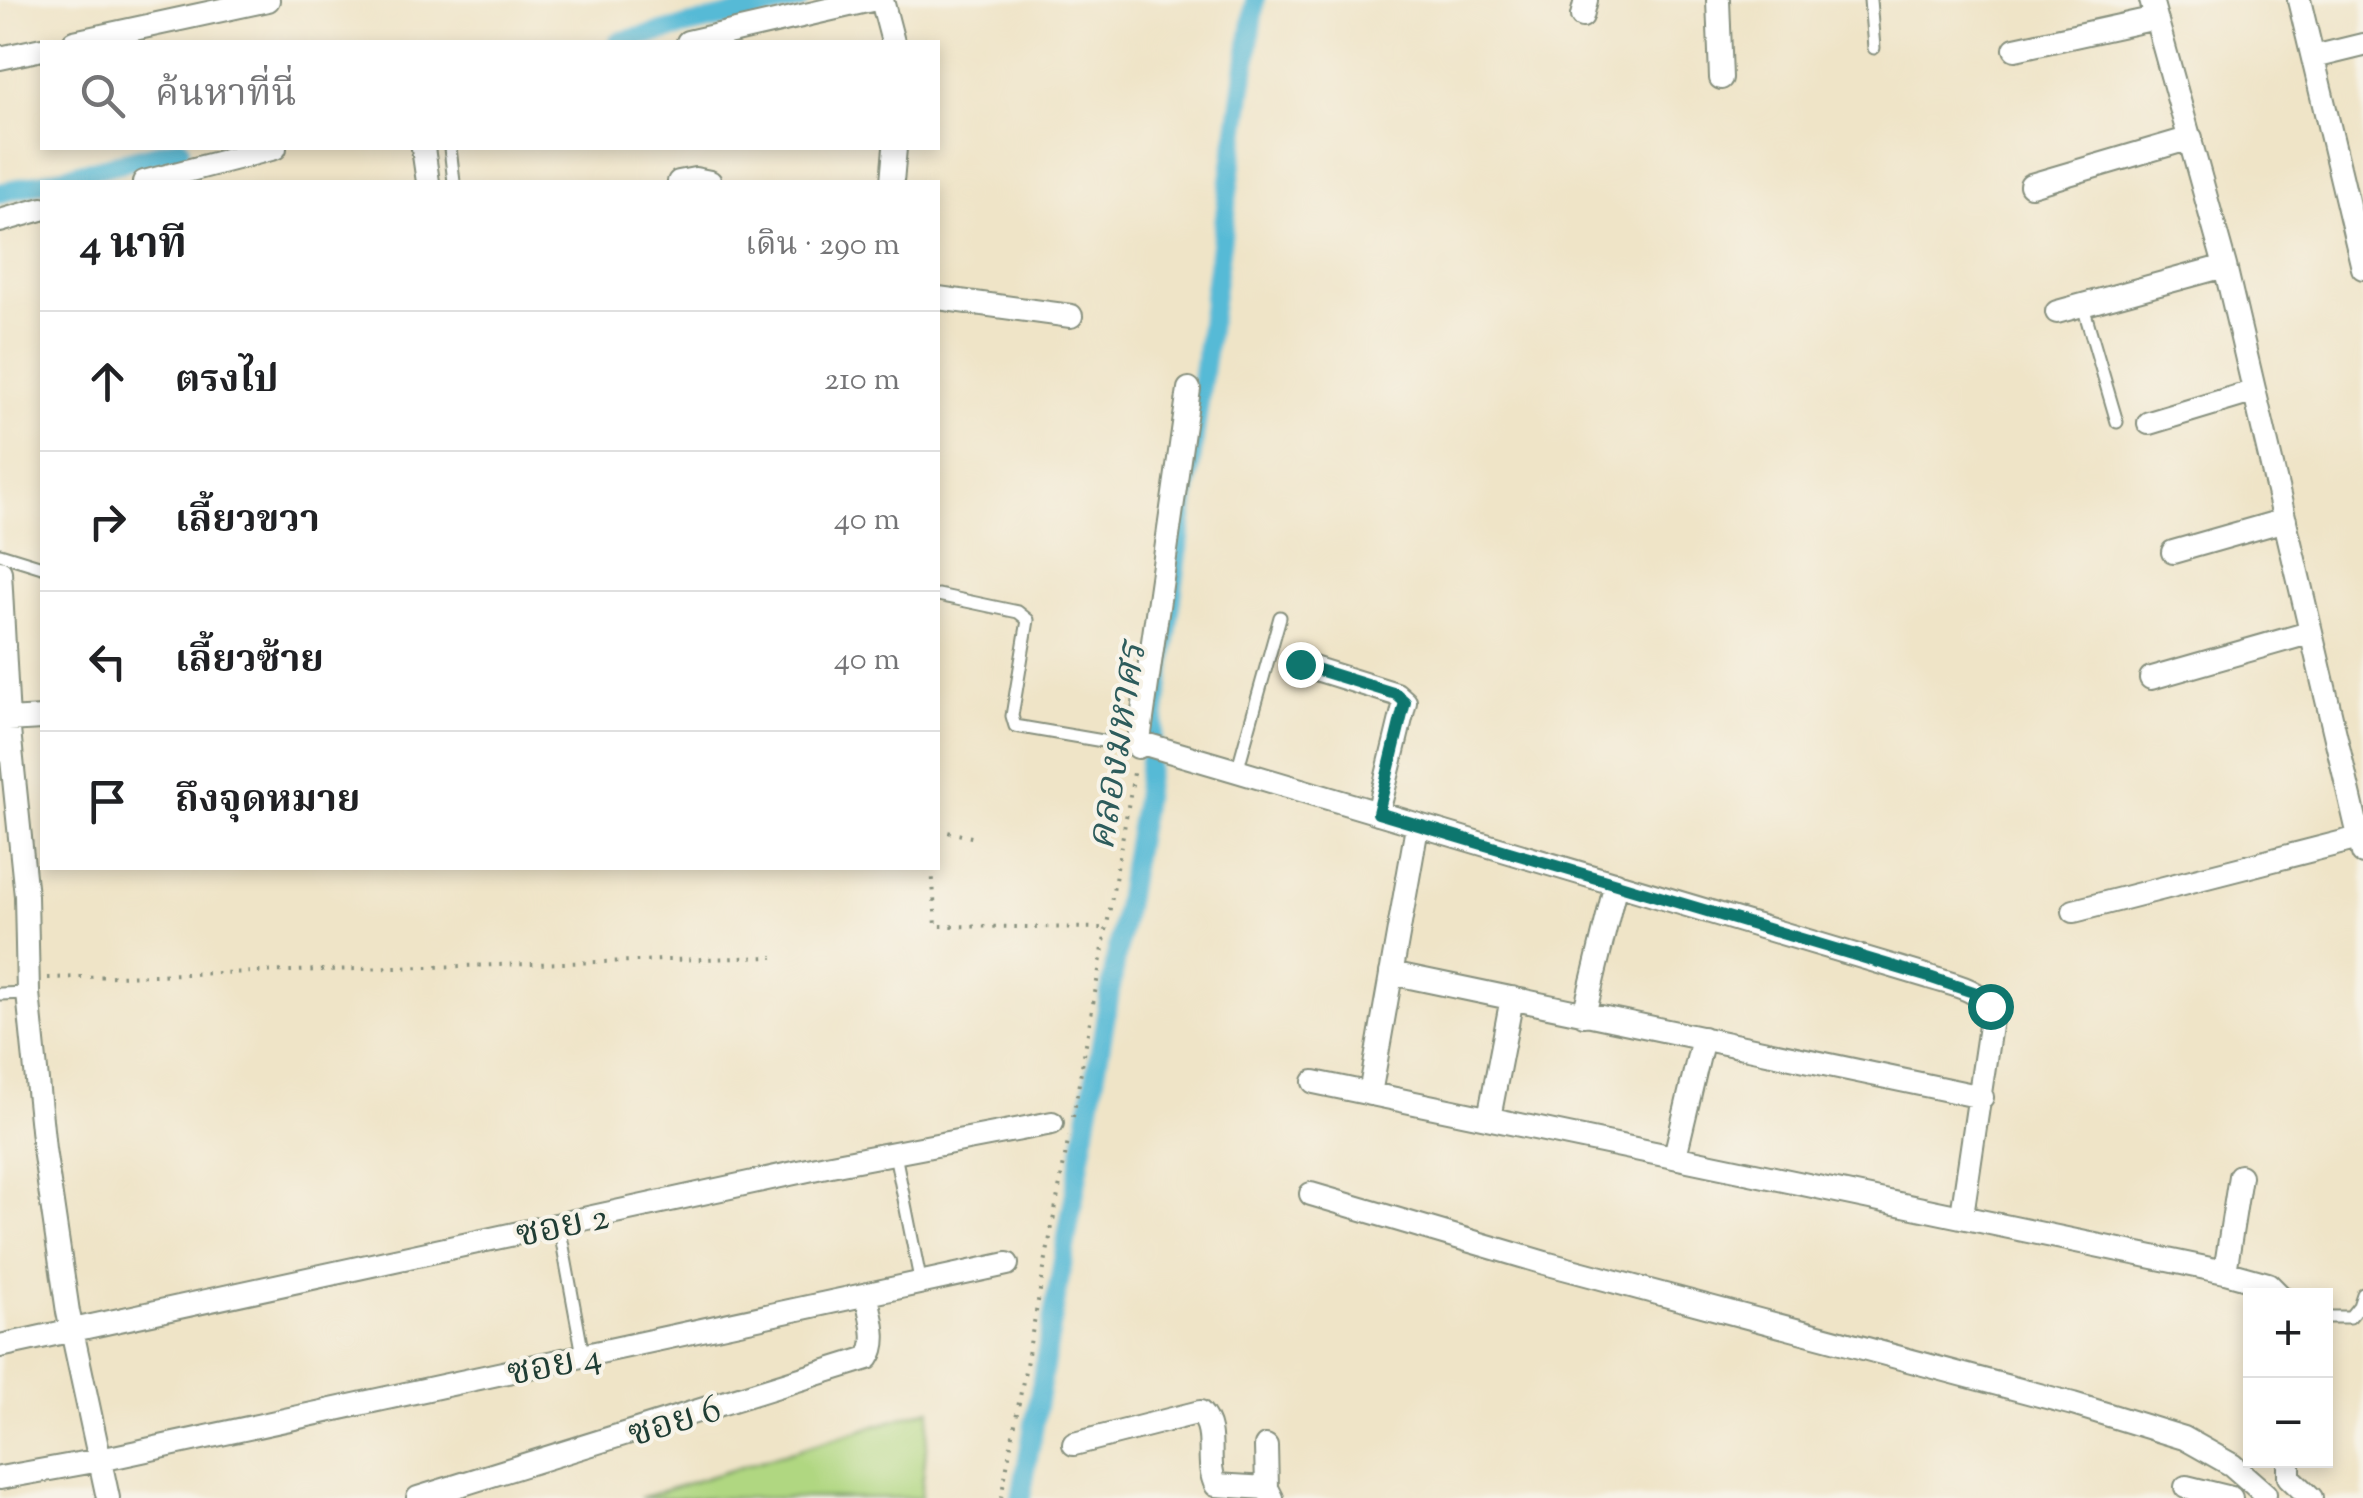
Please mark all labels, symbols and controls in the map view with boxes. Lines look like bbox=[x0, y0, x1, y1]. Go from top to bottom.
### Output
search box bbox=[40, 40, 940, 150]
icon: search bbox=[75, 68, 130, 123]
text: ค้นหาที่นี่ bbox=[155, 69, 296, 123]
text: 4 นาที bbox=[80, 217, 187, 277]
text: เดิน · 290 m bbox=[745, 223, 900, 269]
icon: ahead bbox=[80, 354, 135, 409]
text: ตรงไป bbox=[175, 355, 279, 409]
text: 210 m bbox=[824, 358, 900, 404]
icon: right bbox=[80, 494, 135, 549]
text: เลี้ยวขวา bbox=[175, 495, 320, 549]
text: 40 m bbox=[834, 498, 900, 544]
icon: left bbox=[80, 634, 135, 689]
text: เลี้ยวซ้าย bbox=[175, 635, 324, 689]
water label: คลองมหาศร bbox=[1075, 635, 1165, 855]
text: 40 m bbox=[834, 638, 900, 684]
route end bbox=[1278, 642, 1324, 688]
icon: arrive bbox=[80, 774, 135, 829]
text: ถึงจุดหมาย bbox=[175, 775, 360, 829]
route start bbox=[1968, 984, 2014, 1030]
street label: ซอย 2 bbox=[511, 1192, 615, 1264]
map controls bbox=[2243, 1288, 2333, 1468]
button: + bbox=[2243, 1288, 2333, 1378]
street label: ซอย 4 bbox=[503, 1331, 607, 1403]
button: − bbox=[2243, 1378, 2333, 1468]
street label: ซอย 6 bbox=[622, 1384, 728, 1464]

